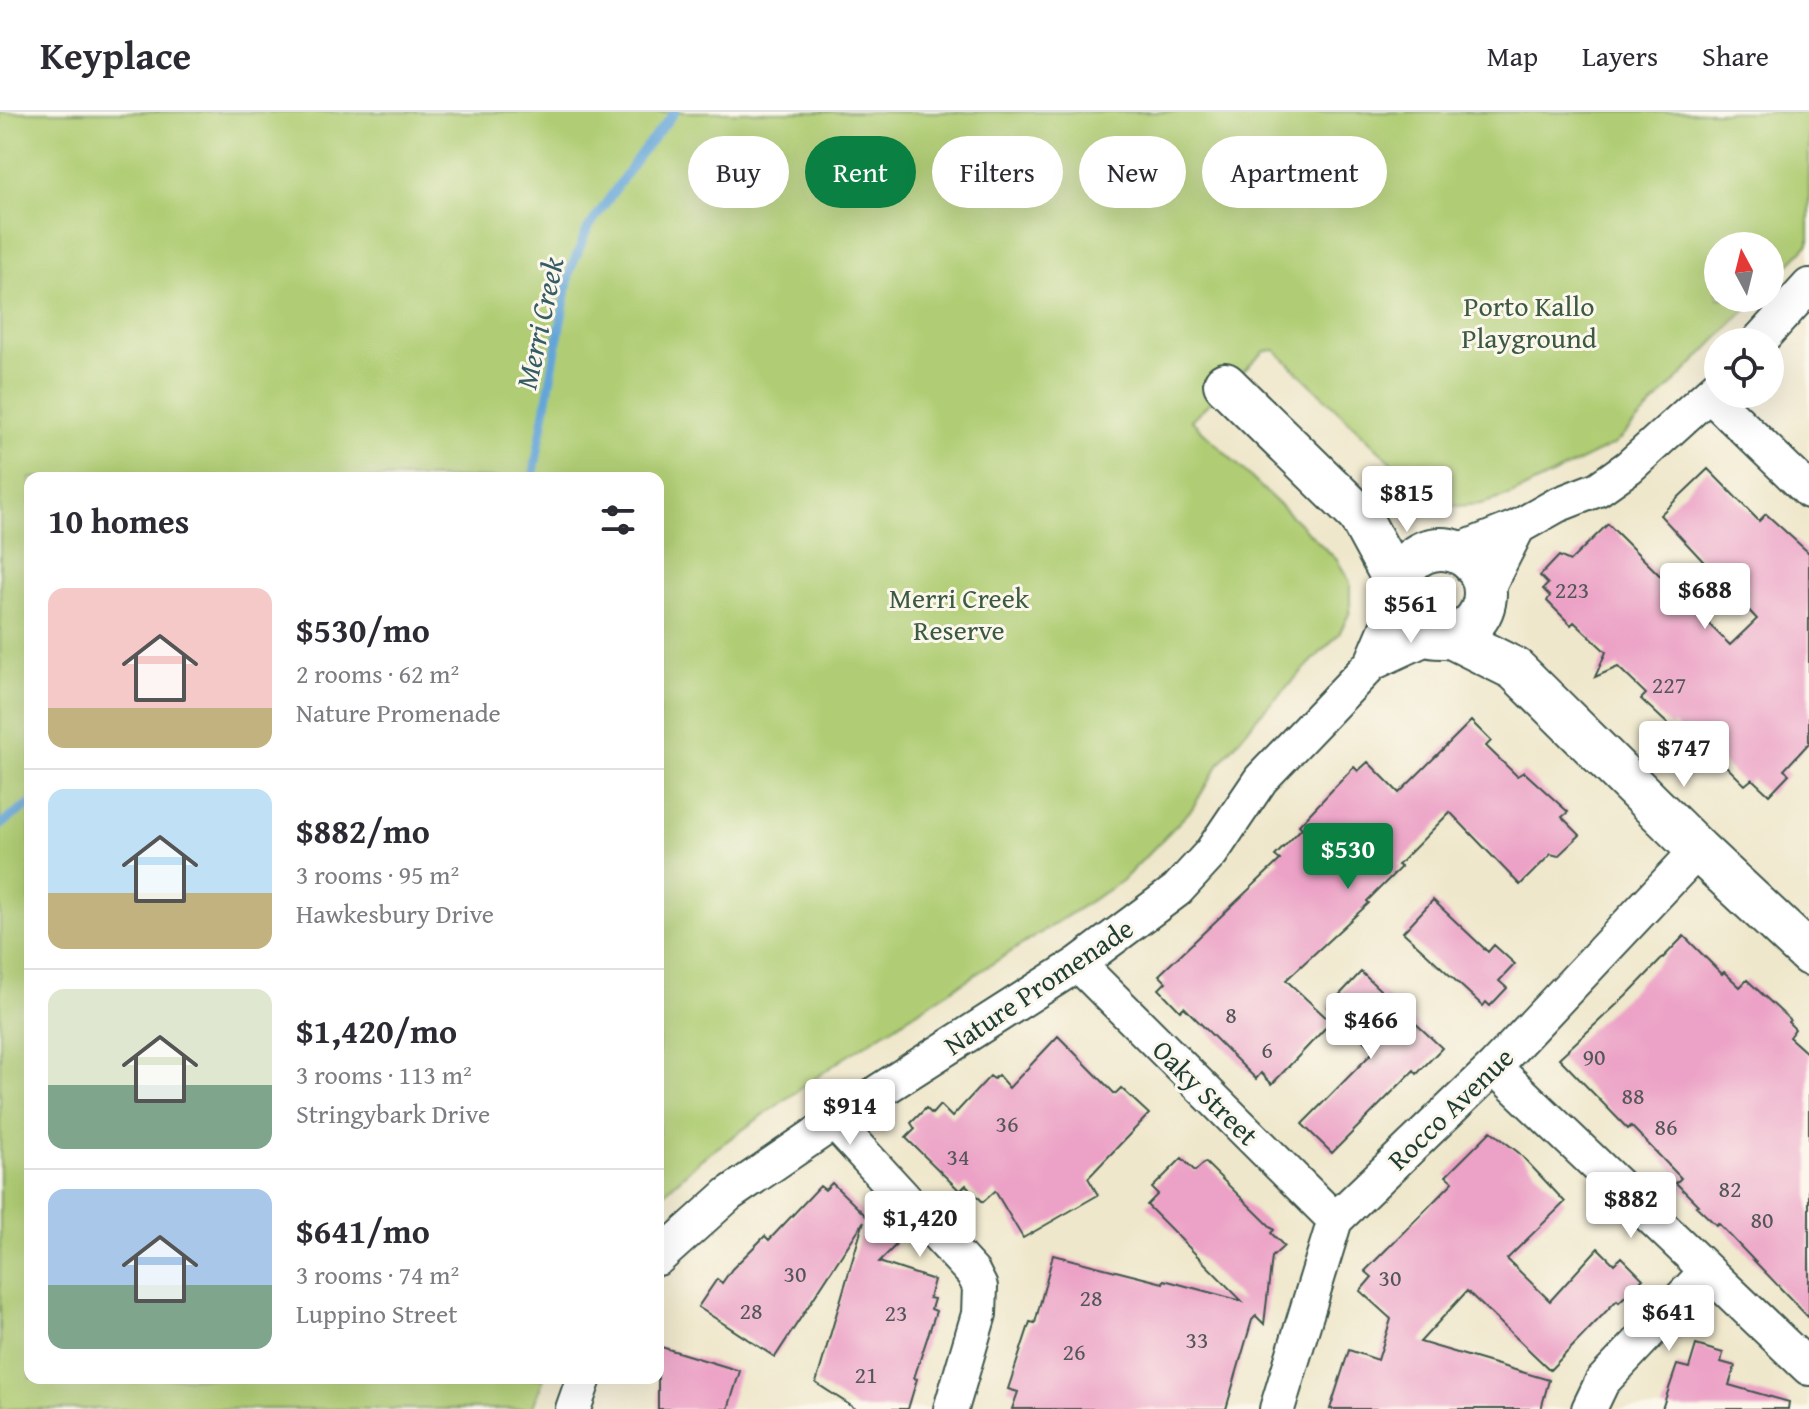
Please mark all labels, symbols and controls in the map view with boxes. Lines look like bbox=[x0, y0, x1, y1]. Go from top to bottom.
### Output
text: Keyplace bbox=[40, 27, 191, 83]
text: Map bbox=[1487, 35, 1538, 76]
text: Layers bbox=[1582, 35, 1658, 76]
text: Share bbox=[1702, 35, 1769, 76]
chip: Buy bbox=[688, 136, 789, 208]
chip: Rent bbox=[805, 136, 916, 208]
chip: Filters bbox=[932, 136, 1063, 208]
chip: New bbox=[1079, 136, 1186, 208]
chip: Apartment bbox=[1202, 136, 1387, 208]
north arrow bbox=[1704, 232, 1784, 312]
map controls bbox=[1704, 232, 1784, 408]
water label: Merri Creek bbox=[504, 253, 574, 393]
park label: Porto Kallo Playground bbox=[1461, 285, 1597, 358]
button: locate bbox=[1704, 328, 1784, 408]
pin: $815 bbox=[1360, 466, 1454, 534]
text: $815 bbox=[1380, 472, 1434, 511]
text: 10 homes bbox=[48, 496, 189, 545]
icon: filters bbox=[596, 498, 640, 542]
pin: $688 bbox=[1658, 563, 1752, 631]
text: $688 bbox=[1678, 569, 1732, 608]
house number: 223 bbox=[1555, 572, 1589, 607]
park label: Merri Creek Reserve bbox=[889, 577, 1030, 650]
pin: $561 bbox=[1364, 577, 1458, 645]
text: $561 bbox=[1384, 583, 1438, 622]
text: $530/mo bbox=[296, 605, 430, 654]
icon: home bbox=[112, 620, 208, 716]
text: 2 rooms · 62 m² bbox=[296, 654, 459, 693]
house number: 227 bbox=[1652, 667, 1686, 702]
text: Nature Promenade bbox=[296, 693, 501, 732]
pin: $747 bbox=[1637, 721, 1731, 789]
text: $747 bbox=[1657, 727, 1711, 766]
text: $882/mo bbox=[296, 806, 430, 855]
icon: home bbox=[112, 821, 208, 917]
pin: $530 bbox=[1301, 823, 1395, 891]
text: $530 bbox=[1321, 829, 1375, 868]
text: 3 rooms · 95 m² bbox=[296, 855, 459, 894]
text: Hawkesbury Drive bbox=[296, 894, 494, 933]
street label: Nature Promenade bbox=[935, 907, 1141, 1065]
pin: $466 bbox=[1324, 993, 1418, 1061]
house number: 8 bbox=[1225, 997, 1237, 1032]
text: $466 bbox=[1344, 999, 1398, 1038]
text: $1,420/mo bbox=[296, 1006, 457, 1055]
icon: home bbox=[112, 1021, 208, 1117]
street label: Oaky Street bbox=[1144, 1030, 1268, 1154]
house number: 6 bbox=[1261, 1032, 1273, 1067]
street label: Rocco Avenue bbox=[1378, 1037, 1522, 1179]
house number: 90 bbox=[1582, 1039, 1606, 1074]
text: 3 rooms · 113 m² bbox=[296, 1055, 472, 1094]
house number: 88 bbox=[1621, 1078, 1645, 1113]
pin: $914 bbox=[803, 1079, 897, 1147]
text: $914 bbox=[823, 1085, 877, 1124]
text: Stringybark Drive bbox=[296, 1094, 490, 1133]
house number: 36 bbox=[995, 1106, 1019, 1141]
house number: 86 bbox=[1654, 1109, 1678, 1144]
house number: 34 bbox=[946, 1139, 970, 1174]
house number: 82 bbox=[1718, 1171, 1742, 1206]
pin: $882 bbox=[1584, 1172, 1678, 1240]
text: $882 bbox=[1604, 1178, 1658, 1217]
pin: $1,420 bbox=[855, 1191, 985, 1259]
text: $1,420 bbox=[883, 1197, 957, 1236]
house number: 80 bbox=[1750, 1202, 1774, 1237]
text: $641/mo bbox=[296, 1206, 430, 1255]
icon: home bbox=[112, 1221, 208, 1317]
text: 3 rooms · 74 m² bbox=[296, 1255, 459, 1294]
house number: 30 bbox=[783, 1256, 807, 1291]
house number: 30 bbox=[1378, 1260, 1402, 1295]
house number: 28 bbox=[1079, 1280, 1103, 1315]
pin: $641 bbox=[1622, 1285, 1716, 1353]
text: $641 bbox=[1642, 1291, 1696, 1330]
house number: 28 bbox=[739, 1293, 763, 1328]
text: Luppino Street bbox=[296, 1294, 457, 1333]
house number: 23 bbox=[884, 1295, 908, 1330]
house number: 33 bbox=[1185, 1322, 1209, 1357]
house number: 26 bbox=[1062, 1334, 1086, 1369]
house number: 21 bbox=[854, 1357, 878, 1392]

